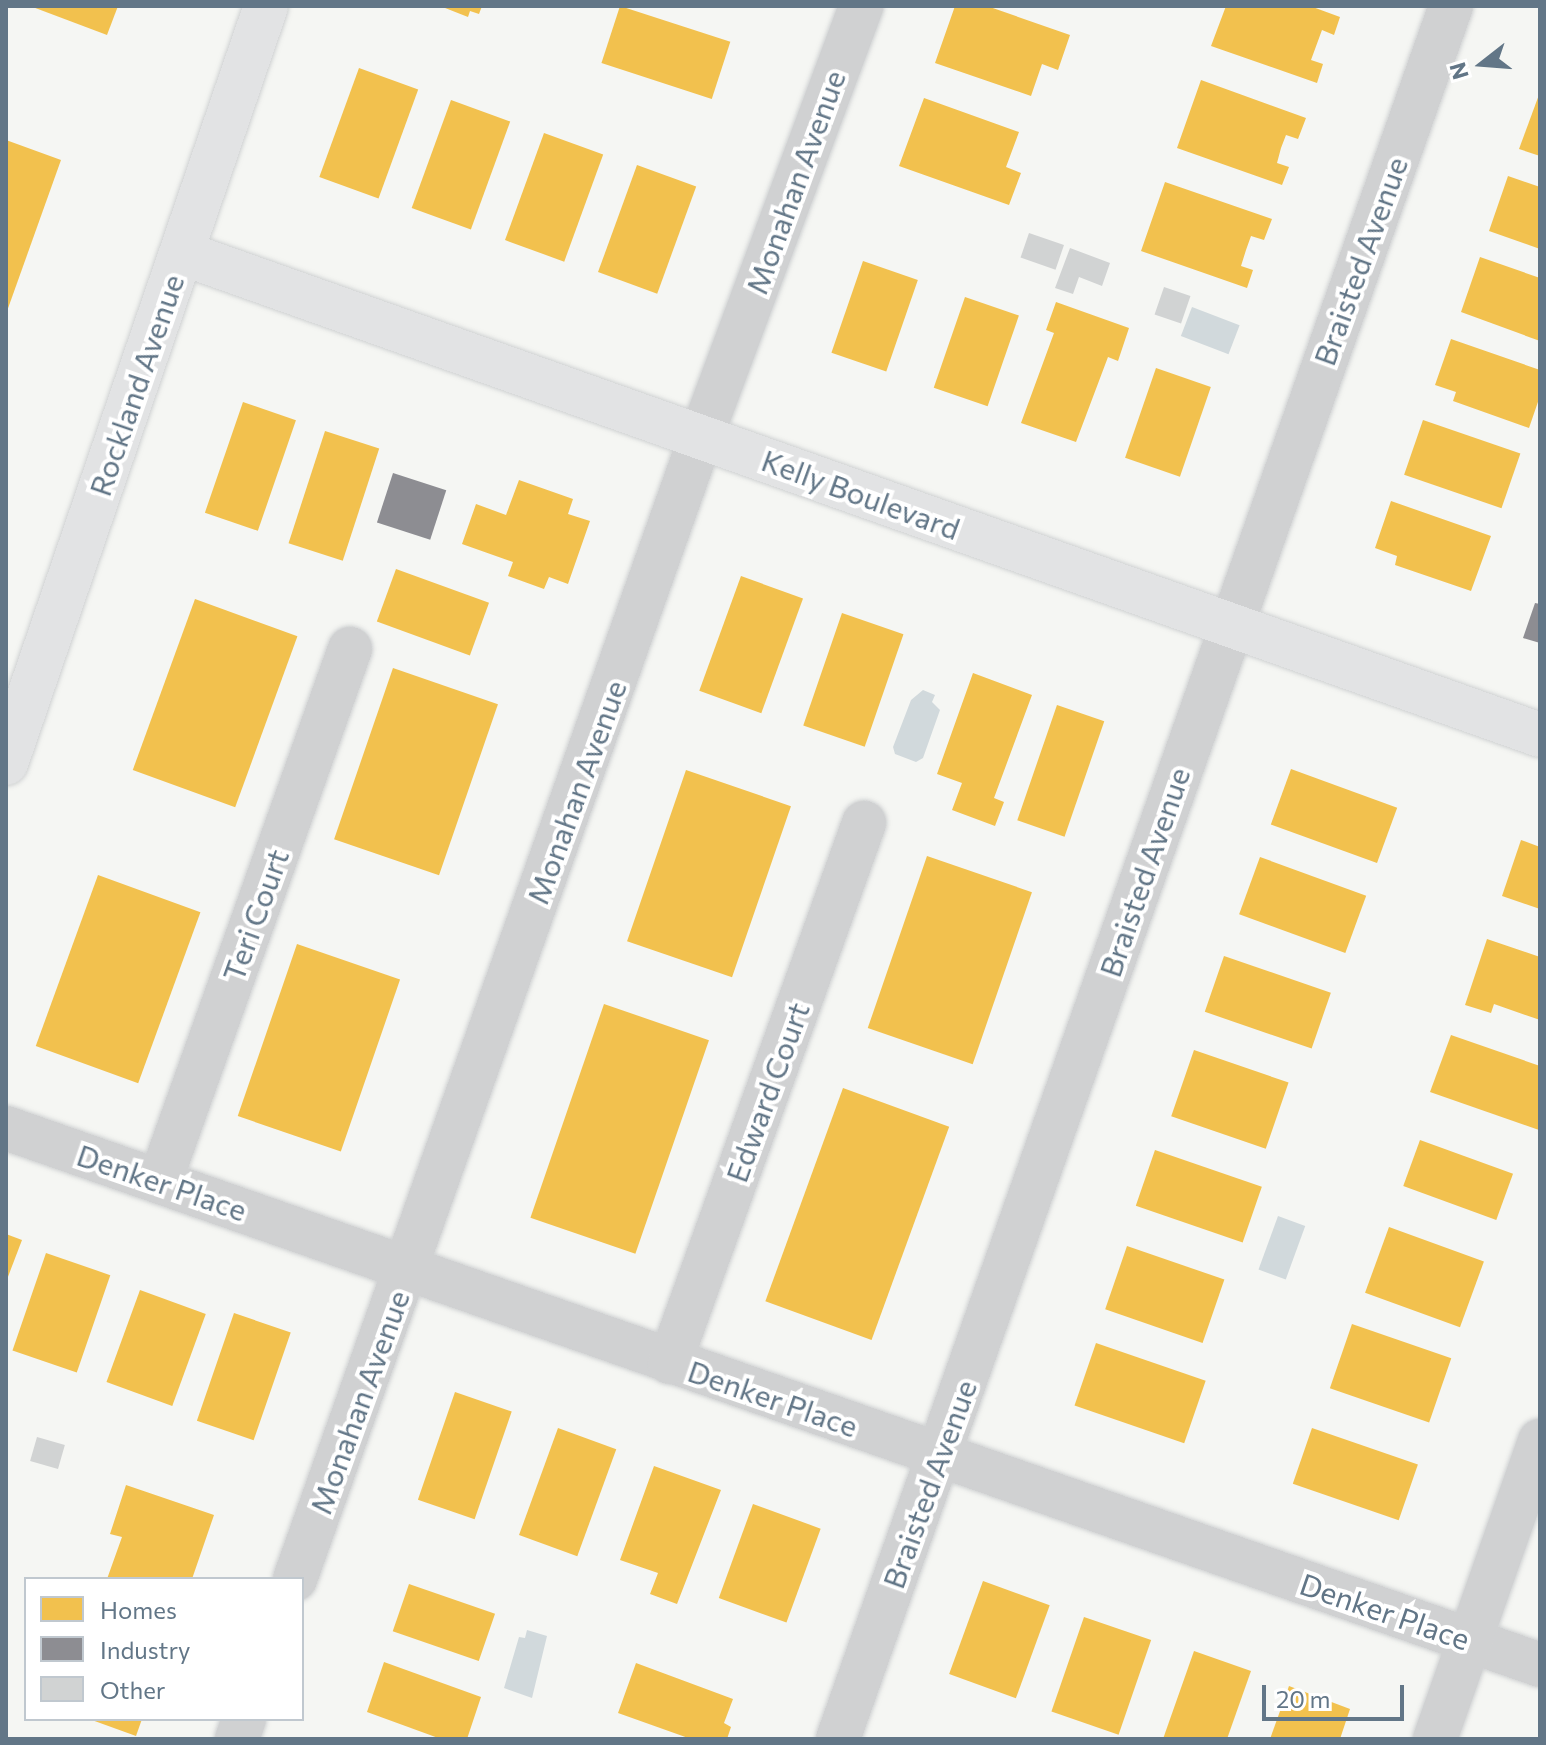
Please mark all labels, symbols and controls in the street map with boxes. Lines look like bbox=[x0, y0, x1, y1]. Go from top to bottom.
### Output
north arrow bbox=[1442, 24, 1522, 104]
text: N bbox=[1443, 59, 1474, 83]
street label: Monahan Avenue bbox=[738, 65, 852, 299]
street label: Braisted Avenue bbox=[1306, 152, 1414, 370]
street label: Rockland Avenue bbox=[81, 270, 191, 500]
street label: Kelly Boulevard bbox=[757, 442, 965, 546]
street label: Monahan Avenue bbox=[519, 675, 633, 909]
street label: Braisted Avenue bbox=[1091, 763, 1197, 981]
street label: Teri Court bbox=[215, 844, 295, 986]
street label: Edward Court bbox=[718, 997, 816, 1187]
street label: Denker Place bbox=[72, 1136, 252, 1228]
street label: Monahan Avenue bbox=[302, 1285, 416, 1519]
street label: Denker Place bbox=[683, 1352, 863, 1444]
street label: Braisted Avenue bbox=[875, 1375, 983, 1593]
street label: Denker Place bbox=[1295, 1565, 1475, 1657]
legend bbox=[24, 1577, 304, 1721]
text: Homes bbox=[100, 1595, 177, 1624]
text: Industry bbox=[100, 1635, 190, 1664]
scale bar bbox=[1266, 1669, 1408, 1719]
text: Other bbox=[100, 1675, 165, 1704]
text: 20 m bbox=[1276, 1684, 1330, 1713]

